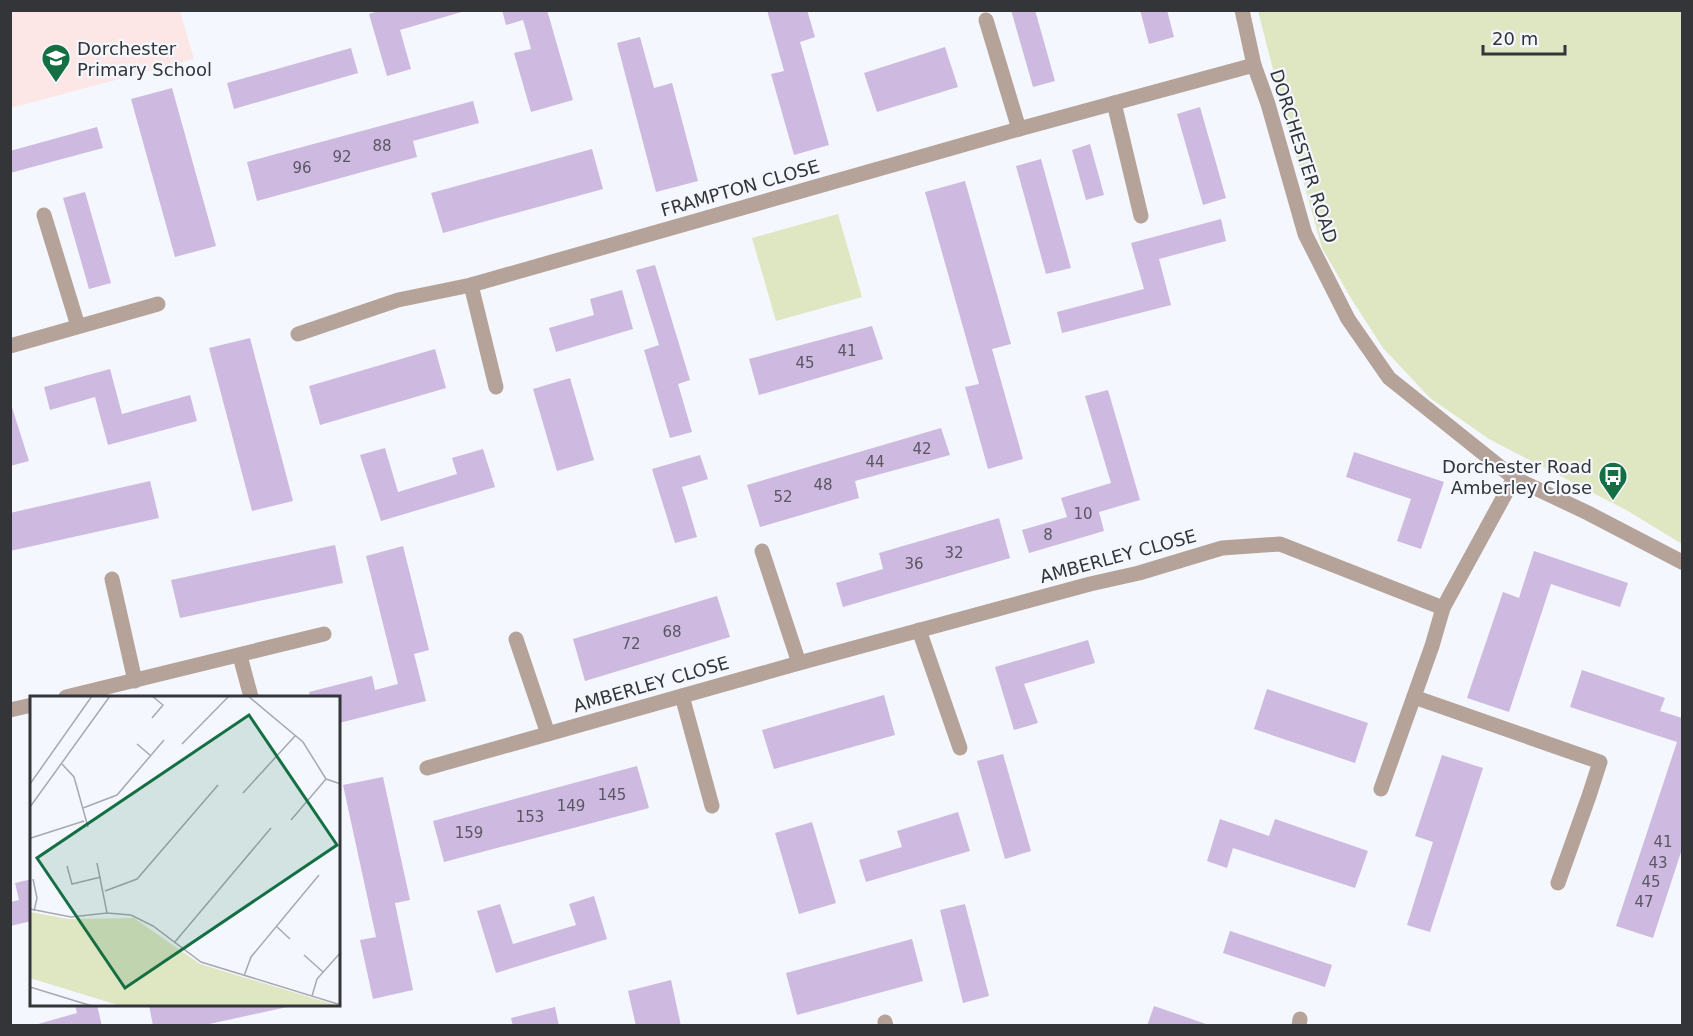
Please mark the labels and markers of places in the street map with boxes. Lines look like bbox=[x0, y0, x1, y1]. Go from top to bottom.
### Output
place label: Dorchester Primary School bbox=[77, 38, 212, 80]
school or university icon: Dorchester Primary School bbox=[40, 42, 72, 84]
place label: Dorchester Road Amberley Close bbox=[1442, 456, 1592, 498]
bus stop icon: Dorchester Road Amberley Close bbox=[1597, 460, 1629, 502]

